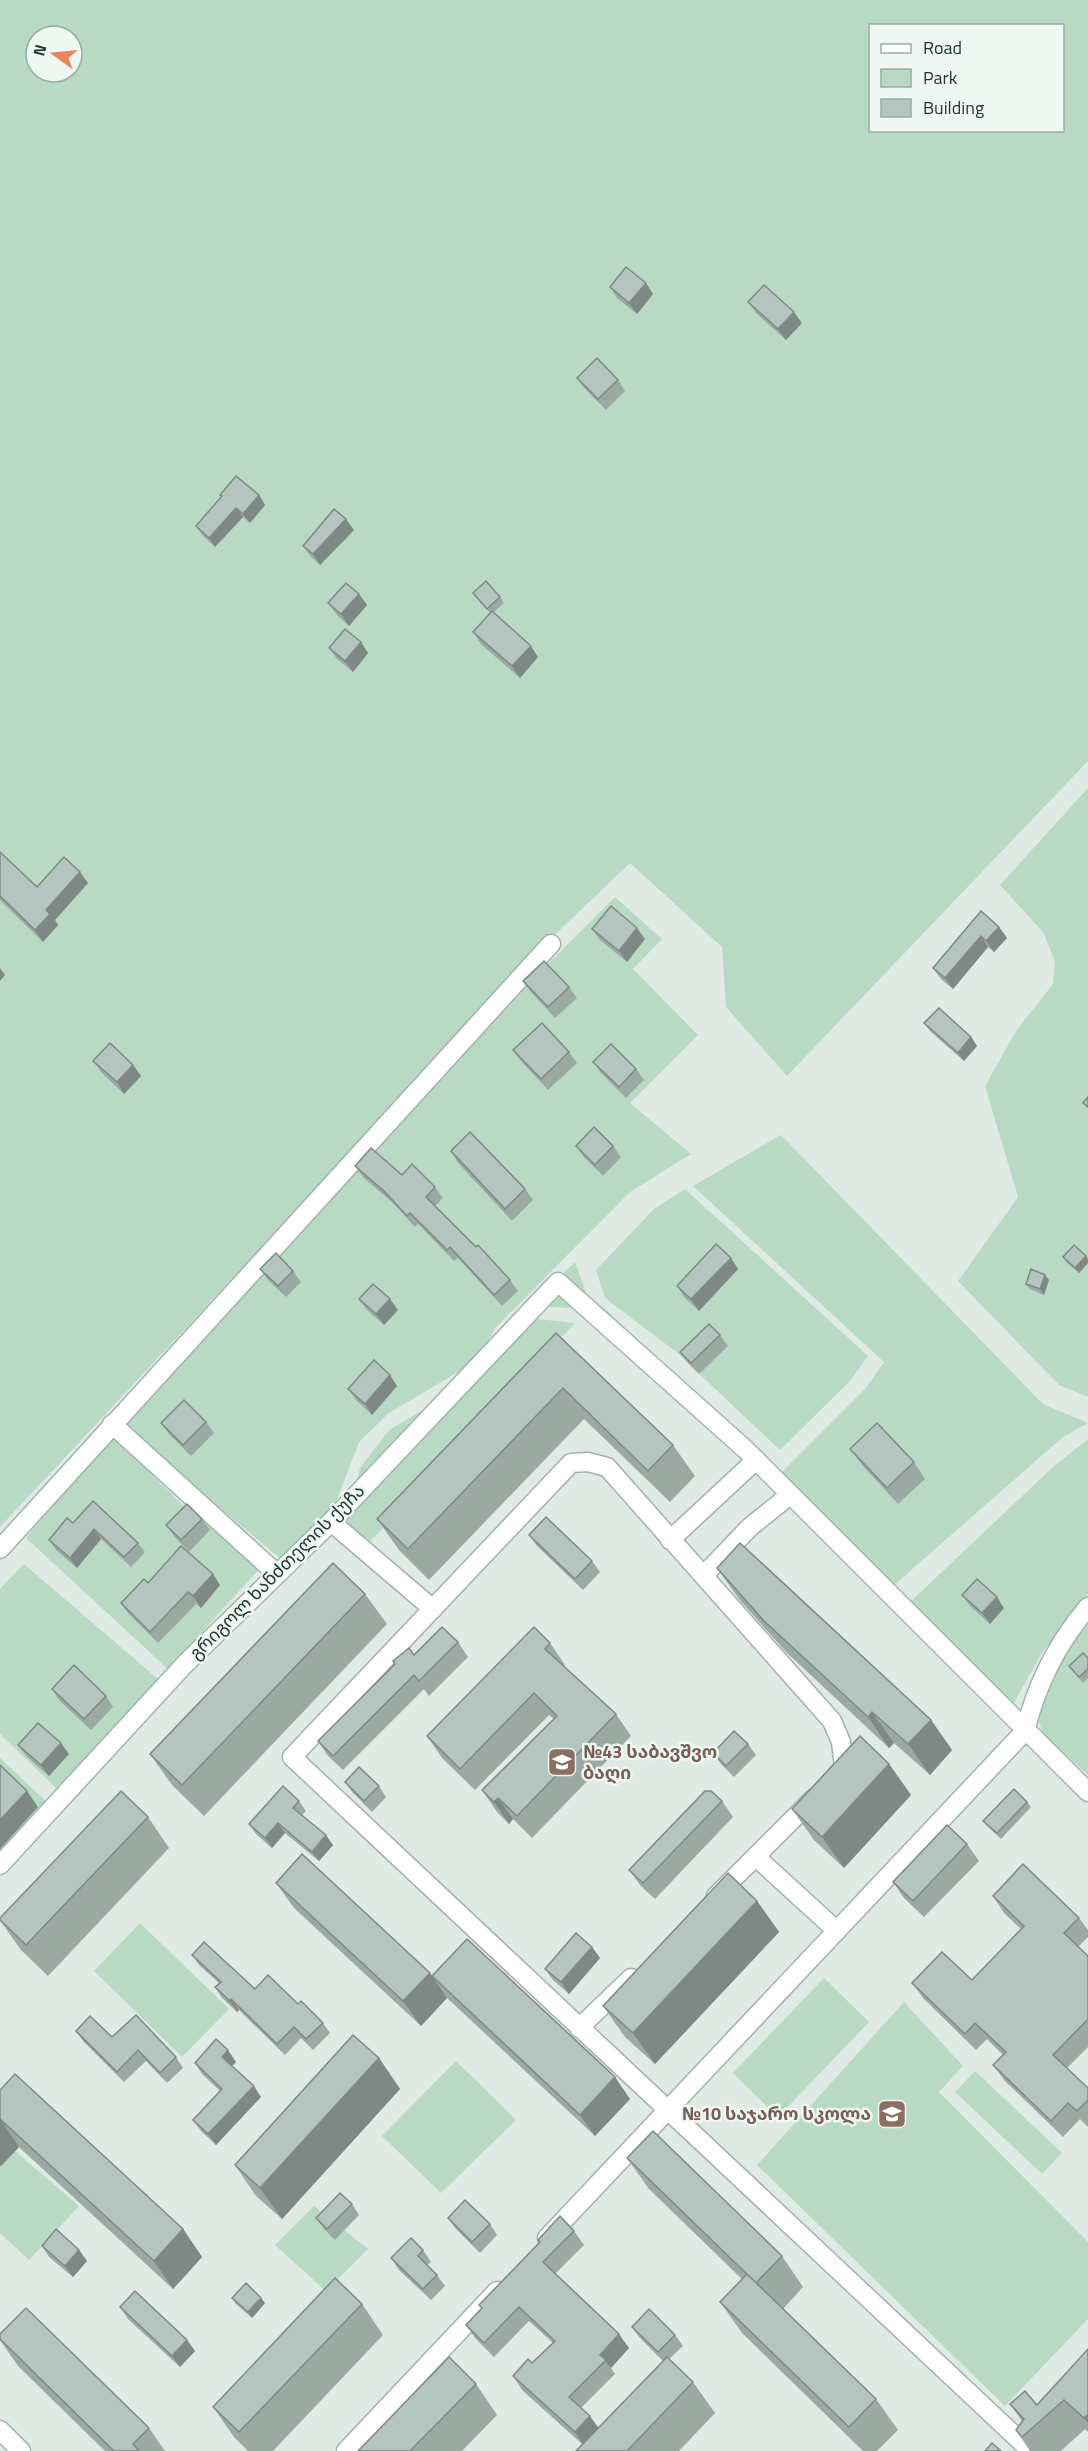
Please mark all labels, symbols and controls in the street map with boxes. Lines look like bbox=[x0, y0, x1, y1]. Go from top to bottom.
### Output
north arrow bbox=[24, 24, 84, 84]
legend bbox=[869, 24, 1064, 132]
text: Road bbox=[923, 34, 962, 61]
text: N bbox=[26, 42, 53, 59]
text: Park bbox=[923, 64, 958, 91]
text: Building bbox=[923, 94, 984, 121]
street label: გრიგოლ ხანძთელის ქუჩა bbox=[183, 1478, 371, 1666]
place label: №43 საბავშვო ბაღი bbox=[583, 1738, 717, 1786]
school or university icon: №43 საბავშვო ბაღი bbox=[546, 1746, 578, 1778]
school or university icon: №10 საჯარო სკოლა bbox=[876, 2098, 908, 2130]
place label: №10 საჯარო სკოლა bbox=[682, 2100, 871, 2127]

